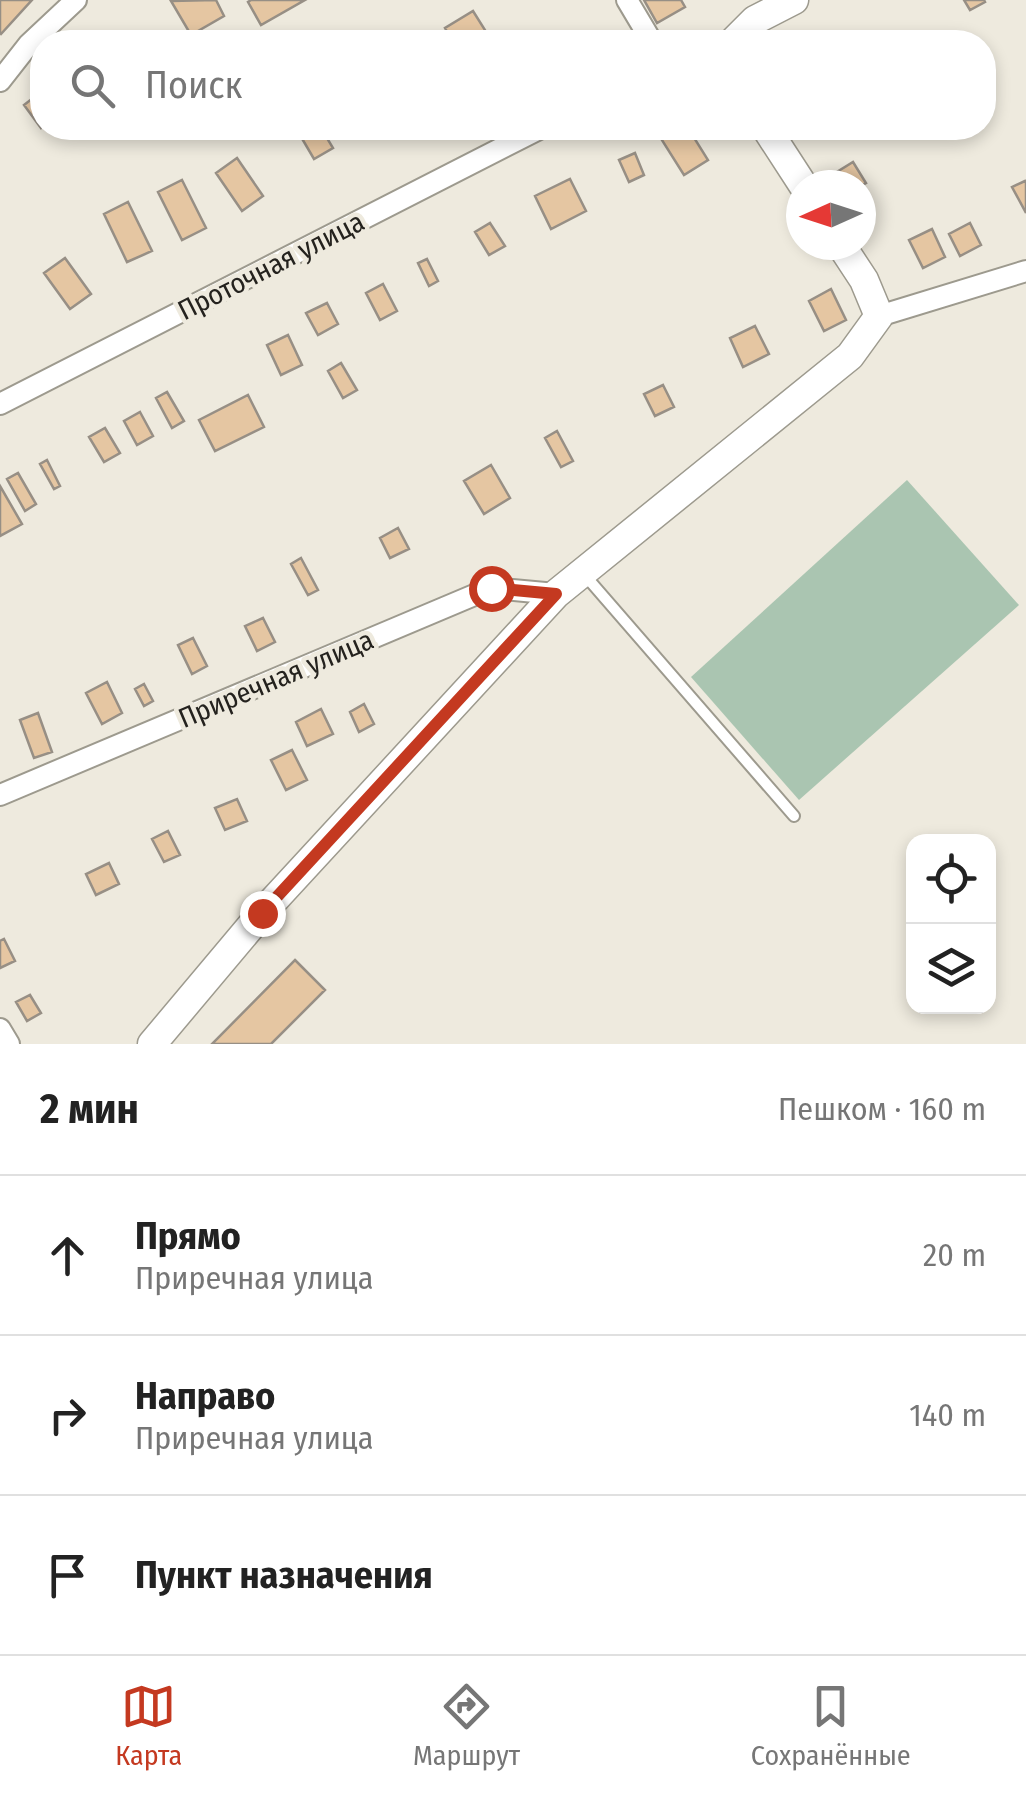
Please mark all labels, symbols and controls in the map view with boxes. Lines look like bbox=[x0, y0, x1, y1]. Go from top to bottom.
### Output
search box bbox=[30, 30, 996, 140]
icon: search bbox=[65, 58, 120, 113]
text: Поиск bbox=[145, 62, 242, 108]
north arrow bbox=[786, 170, 876, 260]
street label: Проточная улица bbox=[172, 205, 370, 327]
route start bbox=[469, 566, 515, 612]
street label: Приречная улица bbox=[174, 623, 378, 735]
map controls bbox=[906, 834, 996, 1014]
button: locate bbox=[906, 834, 996, 924]
route end bbox=[240, 891, 286, 937]
button: layers bbox=[906, 924, 996, 1014]
text: 2 мин bbox=[40, 1084, 139, 1134]
text: Пешком · 160 m bbox=[778, 1090, 986, 1128]
text: Прямо bbox=[135, 1213, 241, 1259]
icon: ahead bbox=[40, 1228, 95, 1283]
text: 20 m bbox=[923, 1236, 986, 1274]
text: Приречная улица bbox=[135, 1259, 373, 1297]
text: Направо bbox=[135, 1373, 275, 1419]
icon: right bbox=[40, 1388, 95, 1443]
text: 140 m bbox=[909, 1396, 986, 1434]
text: Приречная улица bbox=[135, 1419, 373, 1457]
icon: arrive bbox=[40, 1548, 95, 1603]
text: Пункт назначения bbox=[135, 1552, 433, 1598]
tab: Карта bbox=[115, 1679, 182, 1772]
tab: Маршрут bbox=[413, 1679, 520, 1772]
tab: Сохранённые bbox=[751, 1679, 911, 1772]

